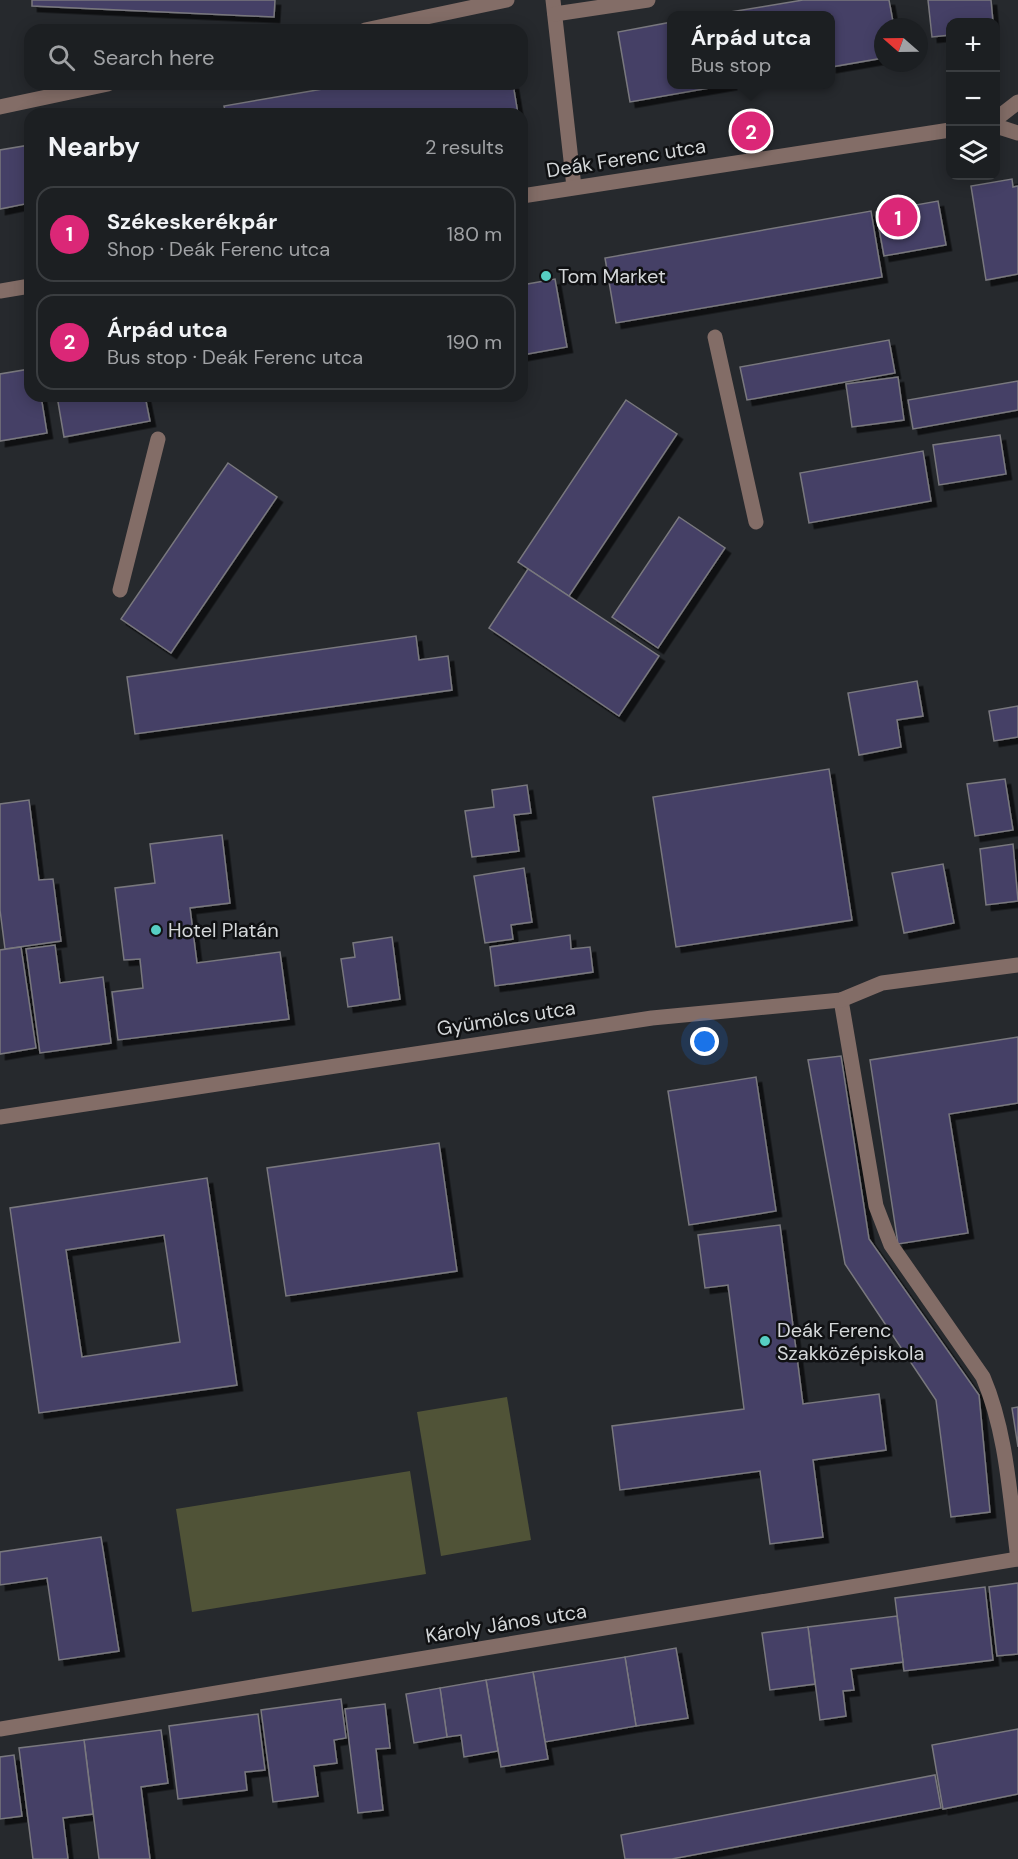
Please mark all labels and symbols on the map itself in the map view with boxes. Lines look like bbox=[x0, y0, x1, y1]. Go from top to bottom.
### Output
north arrow bbox=[874, 18, 928, 72]
pin: 2 bbox=[732, 108, 771, 154]
street label: Deák Ferenc utca bbox=[544, 133, 708, 183]
pin: 1 bbox=[878, 194, 918, 240]
place label: Tom Market bbox=[558, 263, 666, 289]
marker: Tom Market bbox=[539, 269, 553, 283]
place label: Hotel Platán bbox=[168, 917, 279, 943]
marker: Hotel Platán bbox=[149, 923, 163, 937]
street label: Gyümölcs utca bbox=[435, 994, 577, 1042]
your location bbox=[690, 1027, 719, 1056]
place label: Deák Ferenc Szakközépiskola bbox=[777, 1317, 924, 1366]
marker: Deák Ferenc Szakközépiskola bbox=[758, 1334, 772, 1348]
street label: Károly János utca bbox=[424, 1597, 588, 1649]

